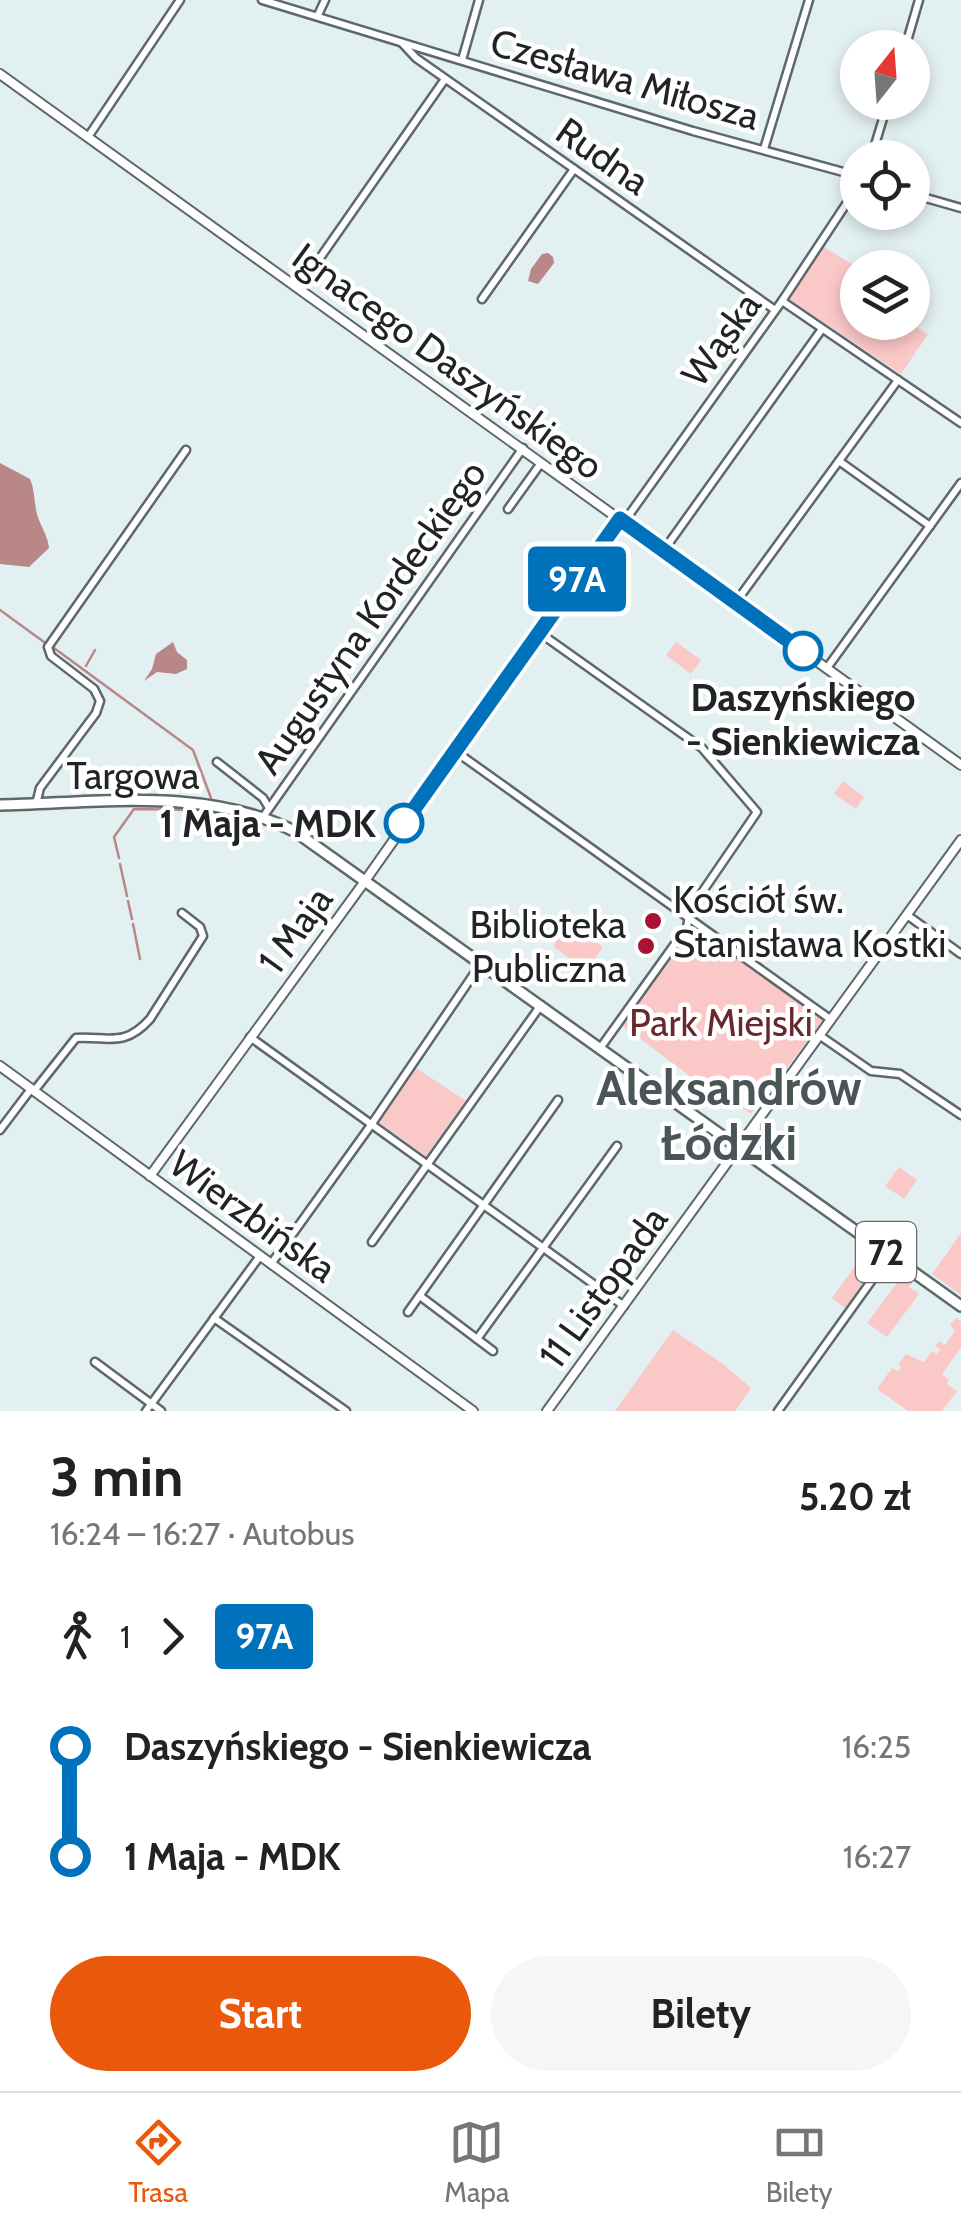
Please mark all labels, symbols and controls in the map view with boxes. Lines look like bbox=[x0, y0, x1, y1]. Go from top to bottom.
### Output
street label: Czesława Miłosza bbox=[485, 18, 765, 140]
north arrow bbox=[840, 30, 930, 120]
map controls bbox=[840, 30, 930, 340]
street label: Rudna bbox=[547, 107, 659, 205]
button: locate bbox=[840, 140, 930, 230]
street label: Ignacego Daszyńskiego bbox=[284, 233, 612, 489]
button: layers bbox=[840, 250, 930, 340]
street label: Wąska bbox=[671, 283, 771, 395]
street label: Augustyna Kordeckiego bbox=[244, 451, 496, 783]
line badge: 97A bbox=[520, 546, 634, 612]
text: 97A bbox=[548, 558, 606, 601]
marker: Daszyńskiego - Sienkiewicza bbox=[784, 632, 822, 670]
place label: Daszyńskiego - Sienkiewicza bbox=[686, 674, 920, 765]
street label: Targowa bbox=[66, 752, 200, 799]
place label: 1 Maja - MDK bbox=[159, 800, 376, 847]
marker: 1 Maja - MDK bbox=[385, 804, 423, 842]
place label: Kościół św. Stanisława Kostki bbox=[673, 876, 946, 967]
street label: 1 Maja bbox=[248, 877, 342, 983]
place label: Biblioteka Publiczna bbox=[470, 901, 626, 992]
marker: Kościół św. Stanisława Kostki bbox=[642, 910, 664, 932]
marker: Biblioteka Publiczna bbox=[635, 935, 657, 957]
park label: Park Miejski bbox=[629, 999, 813, 1046]
district label: Aleksandrów Łódzki bbox=[596, 1059, 862, 1172]
street label: Wierzbińska bbox=[161, 1140, 345, 1292]
street label: 11 Listopada bbox=[529, 1197, 677, 1377]
road number: 72 bbox=[856, 1222, 916, 1282]
text: 3 min bbox=[50, 1443, 183, 1510]
text: 5.20 zł bbox=[799, 1473, 911, 1520]
text: 16:24 – 16:27 · Autobus bbox=[50, 1514, 355, 1553]
icon: walk bbox=[50, 1609, 105, 1664]
icon: forward bbox=[145, 1609, 200, 1664]
text: 97A bbox=[235, 1615, 293, 1658]
text: 1 bbox=[120, 1617, 130, 1656]
text: Daszyńskiego - Sienkiewicza bbox=[124, 1723, 592, 1770]
text: 16:25 bbox=[842, 1727, 911, 1766]
text: 1 Maja - MDK bbox=[124, 1833, 341, 1880]
text: 16:27 bbox=[843, 1837, 911, 1876]
button: Start bbox=[50, 1956, 471, 2071]
button: Bilety bbox=[491, 1956, 911, 2071]
tab: Trasa bbox=[128, 2115, 188, 2209]
tab: Mapa bbox=[444, 2115, 509, 2209]
tab: Bilety bbox=[766, 2115, 833, 2209]

